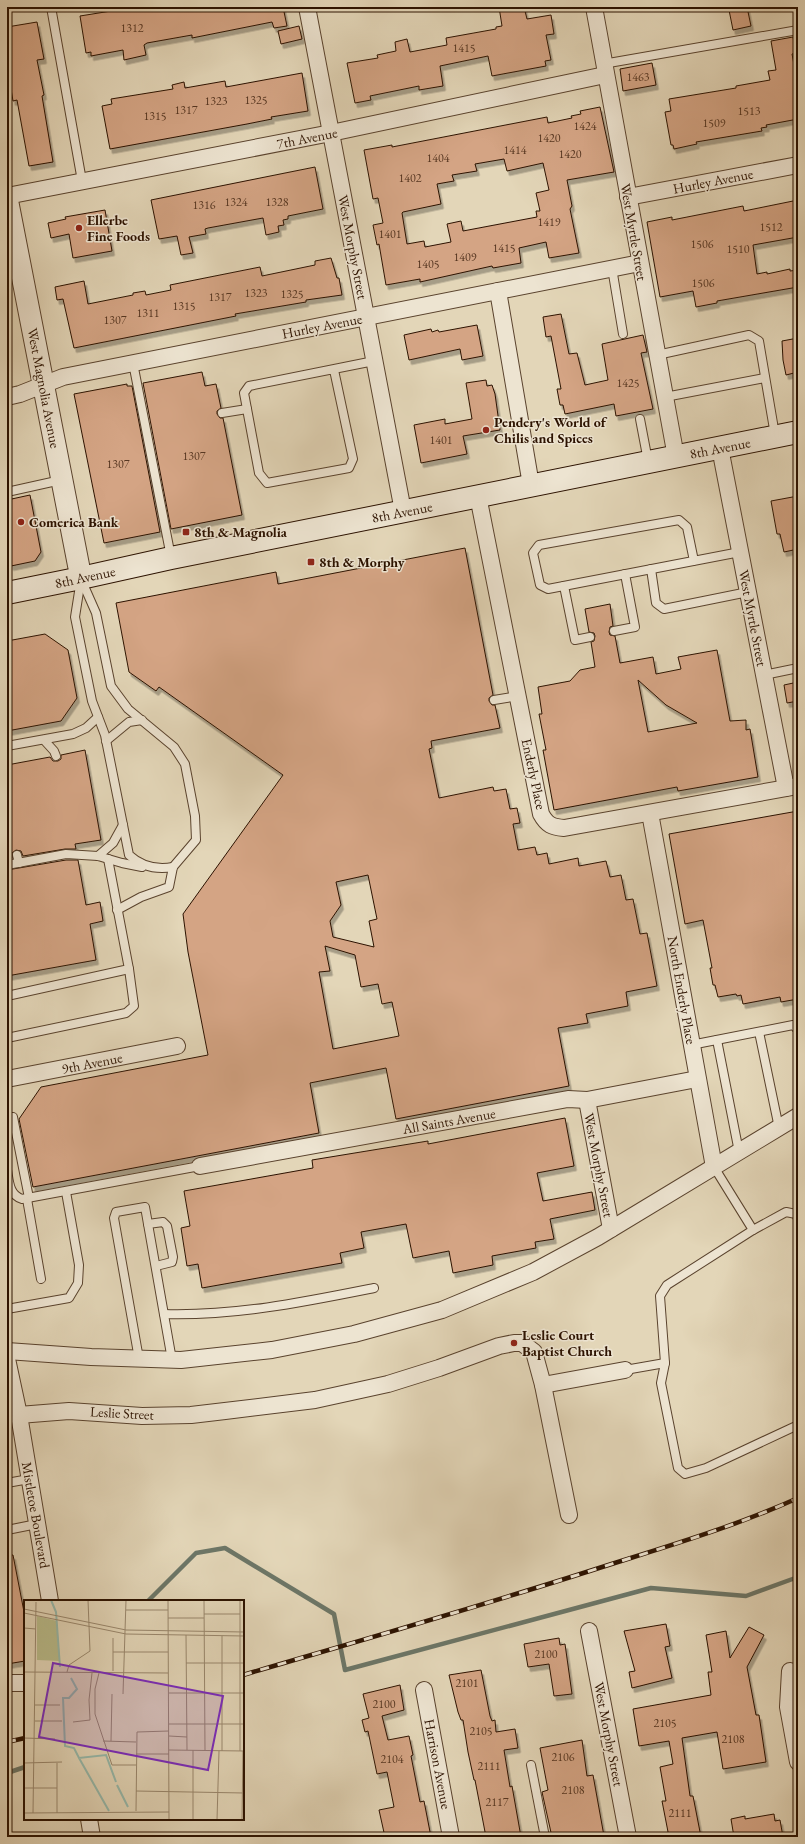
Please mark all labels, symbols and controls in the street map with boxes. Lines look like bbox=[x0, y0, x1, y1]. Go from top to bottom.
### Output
house number: 1312 bbox=[120, 20, 144, 36]
house number: 1415 bbox=[452, 40, 476, 56]
house number: 1463 bbox=[626, 69, 650, 85]
house number: 1325 bbox=[244, 92, 268, 108]
house number: 1323 bbox=[204, 93, 228, 109]
house number: 1317 bbox=[174, 102, 198, 118]
house number: 1513 bbox=[737, 103, 761, 119]
house number: 1315 bbox=[143, 108, 167, 124]
house number: 1509 bbox=[702, 115, 726, 131]
house number: 1424 bbox=[573, 118, 597, 134]
street label: 7th Avenue bbox=[275, 123, 339, 153]
house number: 1420 bbox=[537, 130, 561, 146]
house number: 1414 bbox=[503, 142, 527, 158]
house number: 1420 bbox=[558, 146, 582, 162]
house number: 1404 bbox=[426, 150, 450, 166]
street label: Hurley Avenue bbox=[671, 164, 755, 198]
house number: 1402 bbox=[398, 170, 422, 186]
street label: West Myrtle Street bbox=[617, 182, 651, 283]
street label: West Morphy Street bbox=[334, 193, 372, 301]
house number: 1324 bbox=[224, 194, 248, 210]
house number: 1328 bbox=[265, 194, 289, 210]
house number: 1316 bbox=[192, 197, 216, 213]
place label: Ellerbe Fine Foods bbox=[87, 211, 150, 245]
house number: 1419 bbox=[537, 214, 561, 230]
house number: 1512 bbox=[759, 219, 783, 235]
marker: Ellerbe Fine Foods bbox=[74, 223, 84, 233]
house number: 1401 bbox=[378, 226, 402, 242]
house number: 1506 bbox=[690, 236, 714, 252]
house number: 1415 bbox=[492, 240, 516, 256]
house number: 1510 bbox=[726, 241, 750, 257]
house number: 1409 bbox=[453, 249, 477, 265]
house number: 1405 bbox=[416, 256, 440, 272]
house number: 1506 bbox=[691, 275, 715, 291]
house number: 1323 bbox=[244, 285, 268, 301]
house number: 1325 bbox=[280, 286, 304, 302]
house number: 1317 bbox=[208, 289, 232, 305]
house number: 1315 bbox=[172, 298, 196, 314]
house number: 1311 bbox=[136, 305, 160, 321]
street label: Hurley Avenue bbox=[280, 309, 364, 343]
house number: 1307 bbox=[103, 312, 127, 328]
street label: West Magnolia Avenue bbox=[24, 326, 65, 450]
house number: 1425 bbox=[616, 375, 640, 391]
place label: Pendery's World of Chilis and Spices bbox=[494, 413, 608, 447]
marker: Pendery's World of Chilis and Spices bbox=[481, 425, 491, 435]
house number: 1401 bbox=[429, 432, 453, 448]
street label: 8th Avenue bbox=[688, 433, 752, 463]
house number: 1307 bbox=[182, 448, 206, 464]
house number: 1307 bbox=[106, 456, 130, 472]
street label: 8th Avenue bbox=[370, 497, 434, 527]
place label: Comerica Bank bbox=[29, 513, 119, 531]
marker: Comerica Bank bbox=[16, 517, 26, 527]
place label: 8th & Magnolia bbox=[194, 523, 288, 541]
marker: 8th & Magnolia bbox=[181, 527, 191, 537]
place label: 8th & Morphy bbox=[319, 553, 405, 571]
marker: 8th & Morphy bbox=[306, 557, 316, 567]
street label: 8th Avenue bbox=[53, 562, 117, 592]
street label: West Myrtle Street bbox=[735, 568, 771, 669]
street label: Enderly Place bbox=[518, 737, 550, 812]
street label: North Enderly Place bbox=[664, 935, 700, 1046]
street label: 9th Avenue bbox=[60, 1048, 124, 1078]
street label: All Saints Avenue bbox=[400, 1104, 497, 1138]
street label: West Morphy Street bbox=[580, 1111, 618, 1219]
place label: Leslie Court Baptist Church bbox=[522, 1326, 612, 1360]
marker: Leslie Court Baptist Church bbox=[509, 1338, 519, 1348]
street label: Leslie Street bbox=[90, 1402, 155, 1424]
street label: Mistletoe Boulevard bbox=[18, 1460, 54, 1571]
inset map bbox=[24, 1600, 244, 1820]
house number: 2100 bbox=[534, 1646, 558, 1662]
house number: 2101 bbox=[455, 1675, 479, 1691]
street label: West Morphy Street bbox=[590, 1680, 628, 1788]
house number: 2100 bbox=[372, 1696, 396, 1712]
house number: 2105 bbox=[653, 1715, 677, 1731]
street label: Harrison Avenue bbox=[420, 1717, 456, 1811]
house number: 2105 bbox=[469, 1723, 493, 1739]
house number: 2108 bbox=[721, 1731, 745, 1747]
house number: 2106 bbox=[551, 1749, 575, 1765]
house number: 2104 bbox=[380, 1751, 404, 1767]
house number: 2111 bbox=[477, 1758, 501, 1774]
house number: 2108 bbox=[561, 1782, 585, 1798]
house number: 2117 bbox=[485, 1794, 509, 1810]
house number: 2111 bbox=[668, 1805, 692, 1821]

